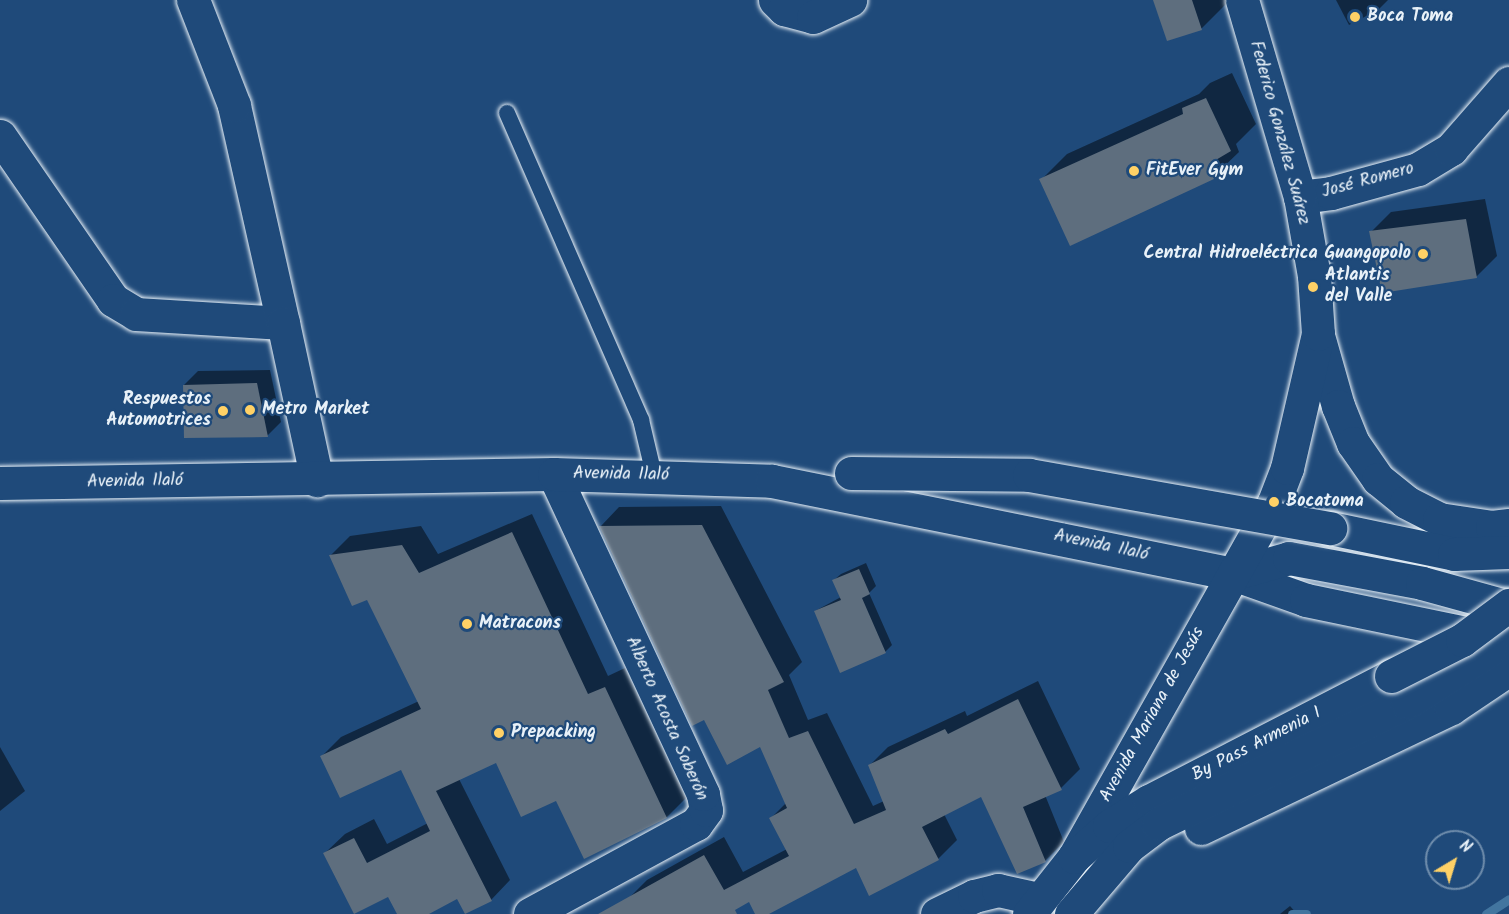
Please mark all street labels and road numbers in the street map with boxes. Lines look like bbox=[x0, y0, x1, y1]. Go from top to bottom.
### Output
street label: Federico González Suárez bbox=[1244, 39, 1314, 227]
street label: José Romero bbox=[1320, 158, 1416, 204]
street label: Avenida Ilaló bbox=[573, 463, 669, 487]
street label: Avenida Ilaló bbox=[87, 470, 183, 494]
street label: Avenida Ilaló bbox=[1052, 525, 1150, 567]
street label: Avenida Mariana de Jesús bbox=[1096, 624, 1210, 806]
street label: Alberto Acosta Soberón bbox=[620, 634, 712, 804]
street label: By Pass Armenia I bbox=[1189, 703, 1325, 787]

